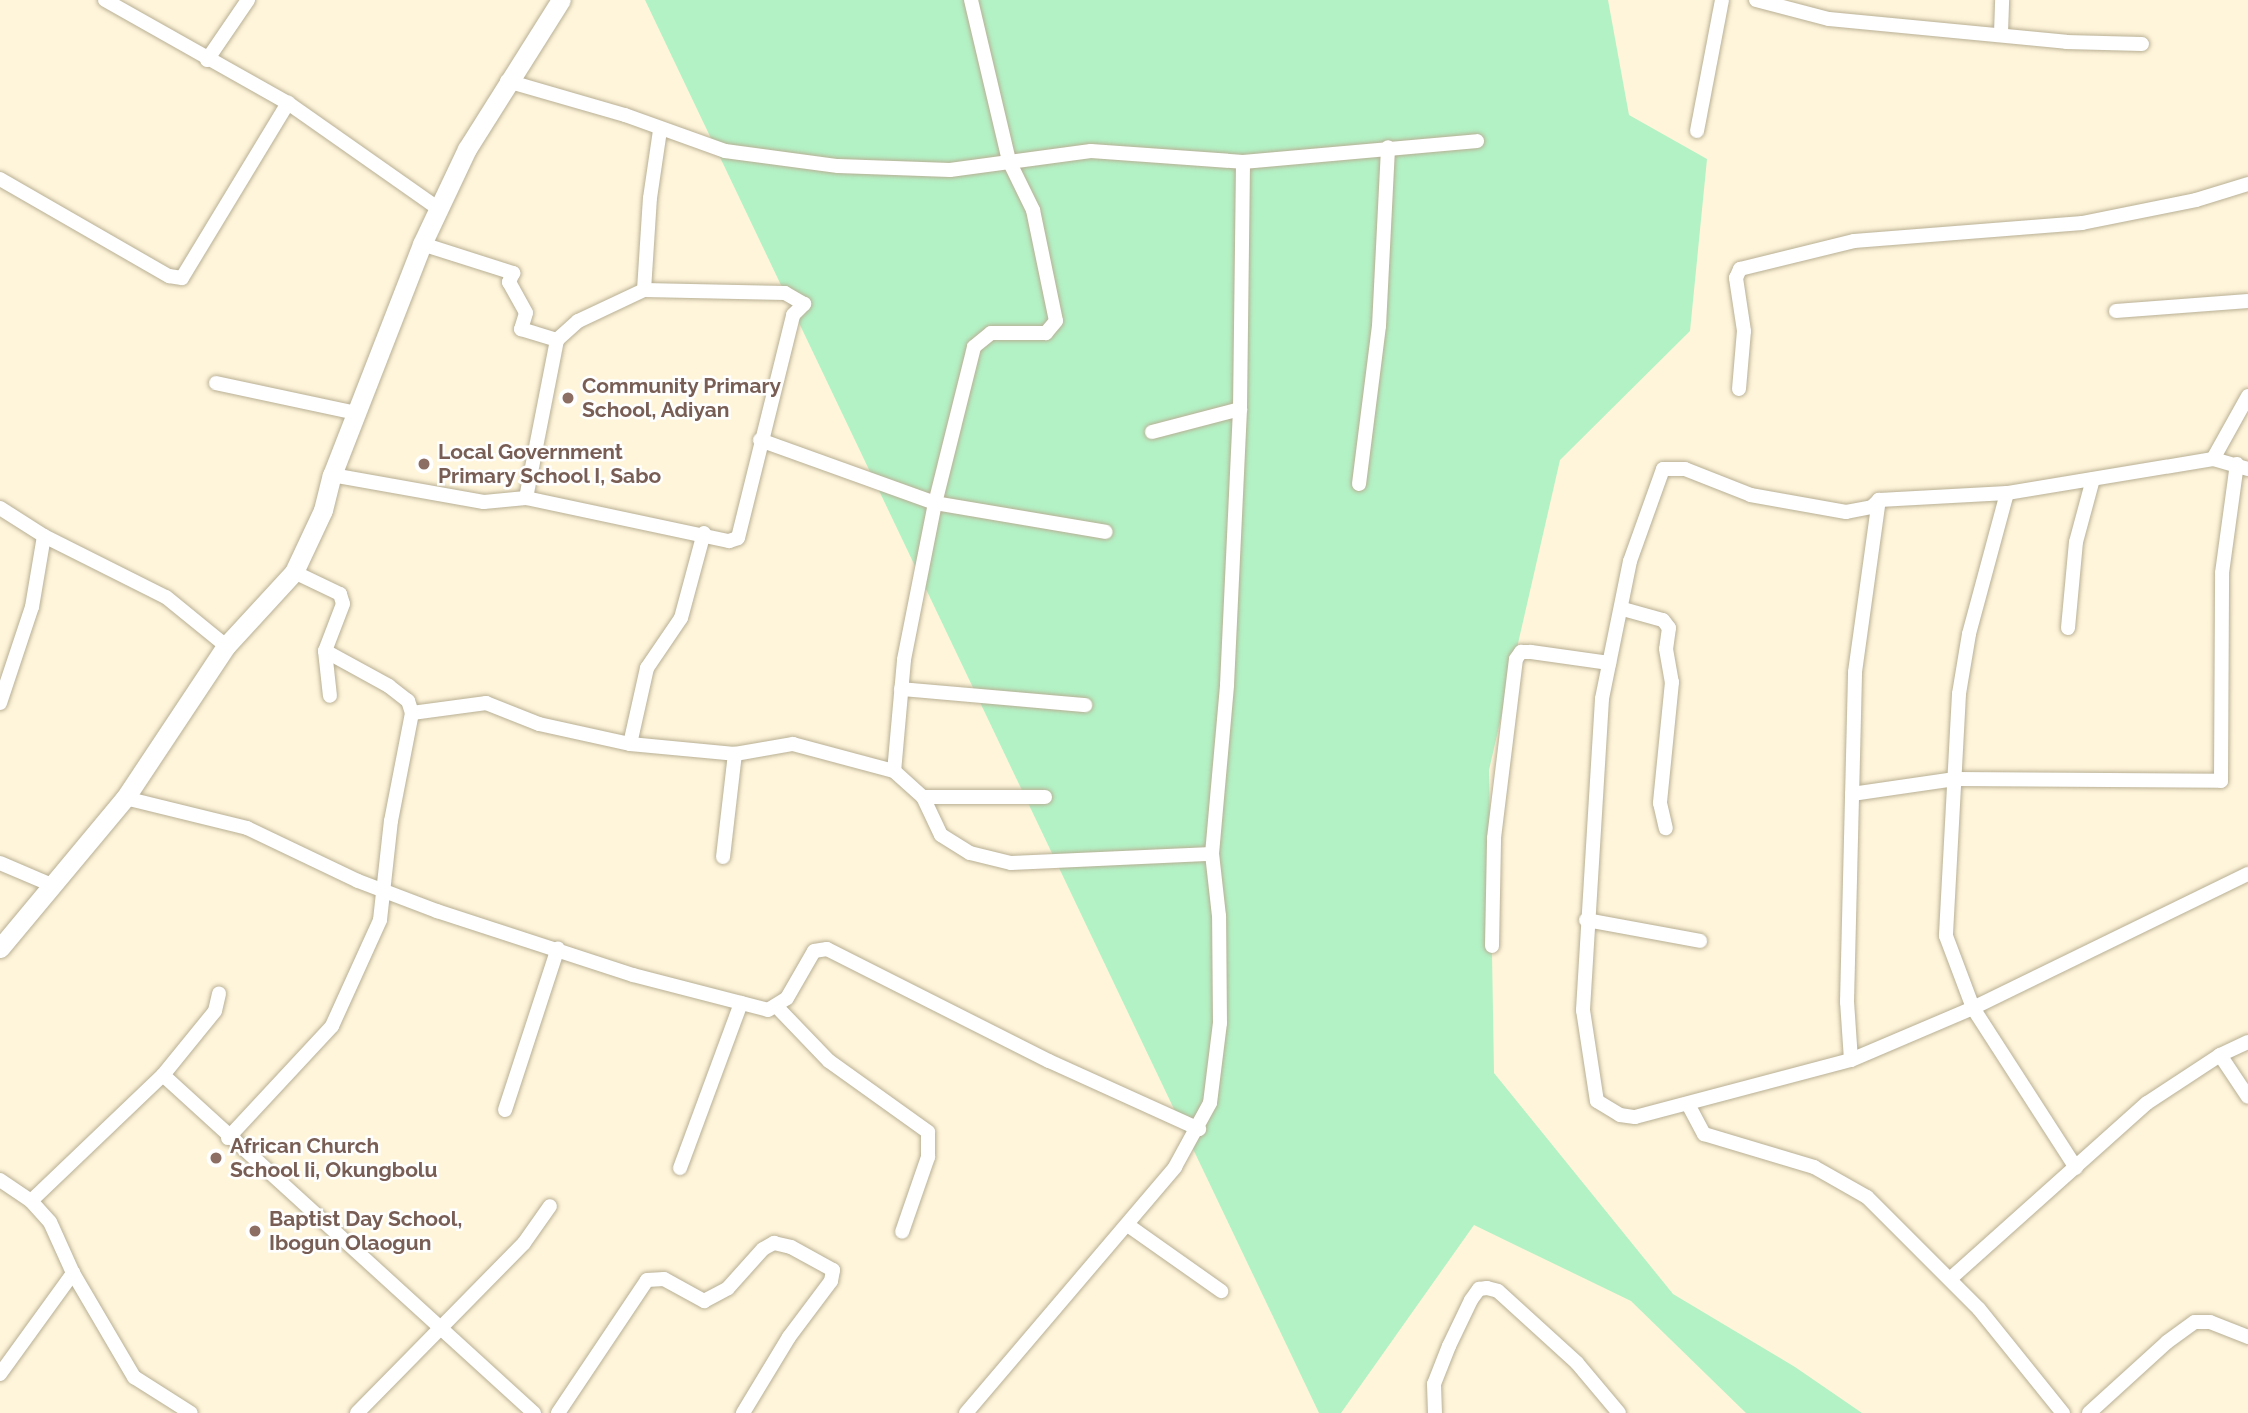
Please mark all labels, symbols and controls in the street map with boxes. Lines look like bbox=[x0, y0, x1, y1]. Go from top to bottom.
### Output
place label: Community Primary School, Adiyan bbox=[582, 373, 782, 423]
marker: Community Primary School, Adiyan bbox=[560, 390, 576, 406]
place label: Local Government Primary School I, Sabo bbox=[438, 439, 662, 489]
marker: Local Government Primary School I, Sabo bbox=[416, 456, 432, 472]
place label: African Church School Ii, Okungbolu bbox=[230, 1133, 438, 1183]
marker: African Church School Ii, Okungbolu bbox=[208, 1150, 224, 1166]
place label: Baptist Day School, Ibogun Olaogun bbox=[269, 1206, 463, 1256]
marker: Baptist Day School, Ibogun Olaogun bbox=[247, 1223, 263, 1239]

